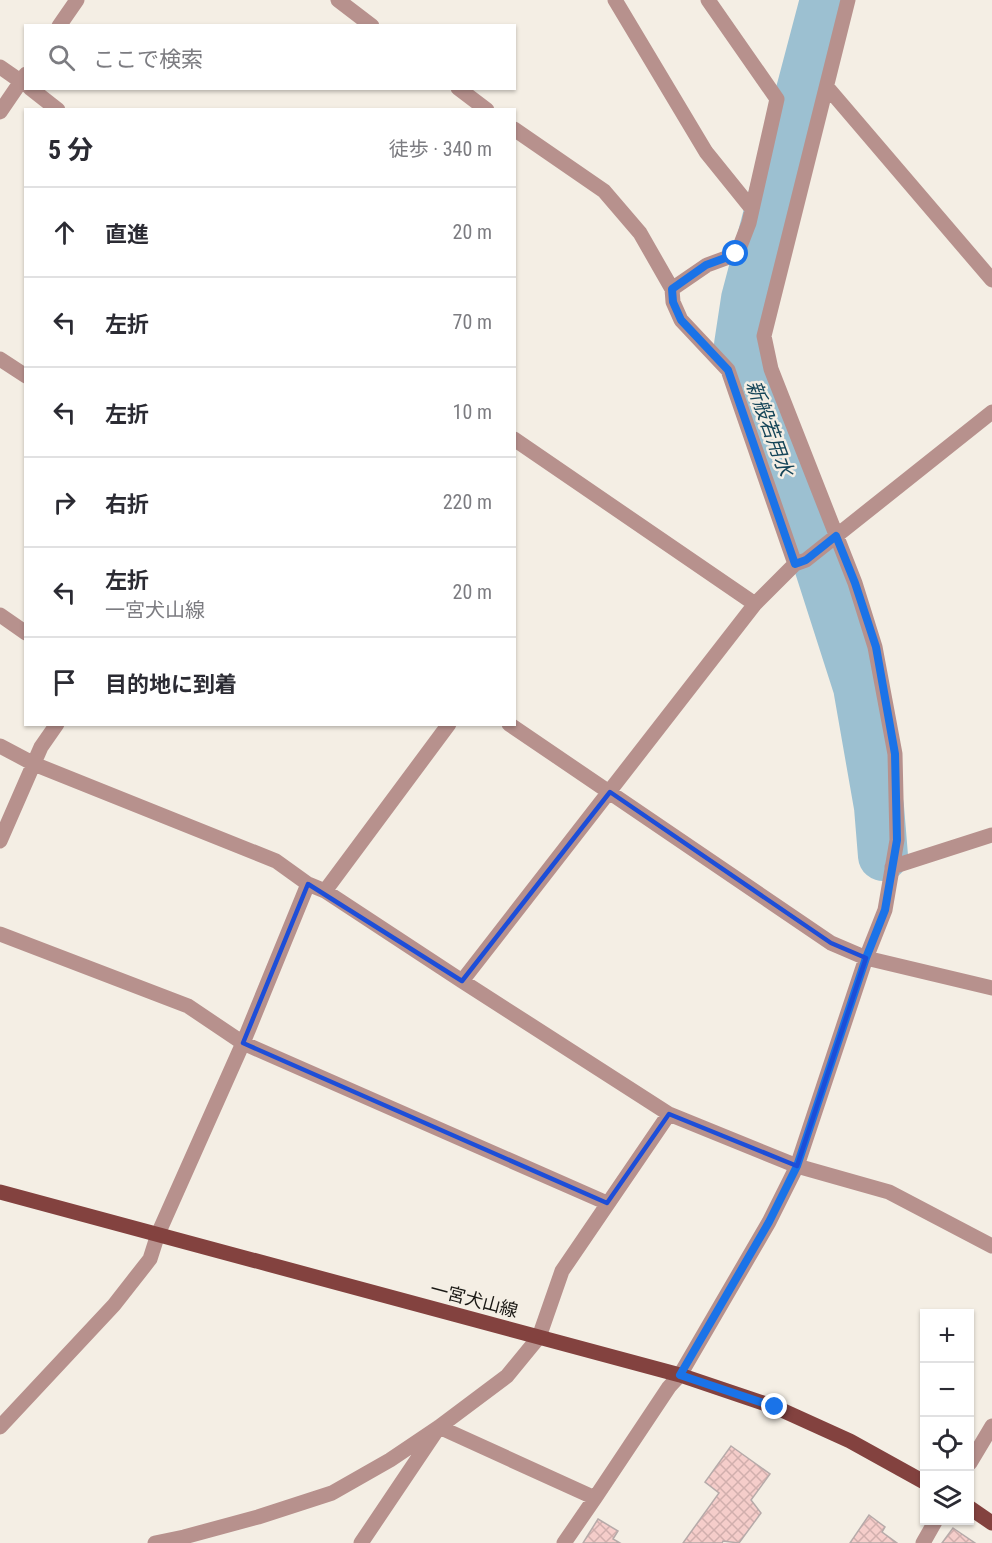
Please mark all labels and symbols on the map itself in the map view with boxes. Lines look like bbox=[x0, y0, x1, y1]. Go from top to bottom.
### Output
route start bbox=[722, 240, 748, 266]
water label: 新般若用水 bbox=[742, 377, 799, 481]
street label: 一宮犬山線 bbox=[428, 1278, 520, 1321]
route end bbox=[761, 1393, 787, 1419]

